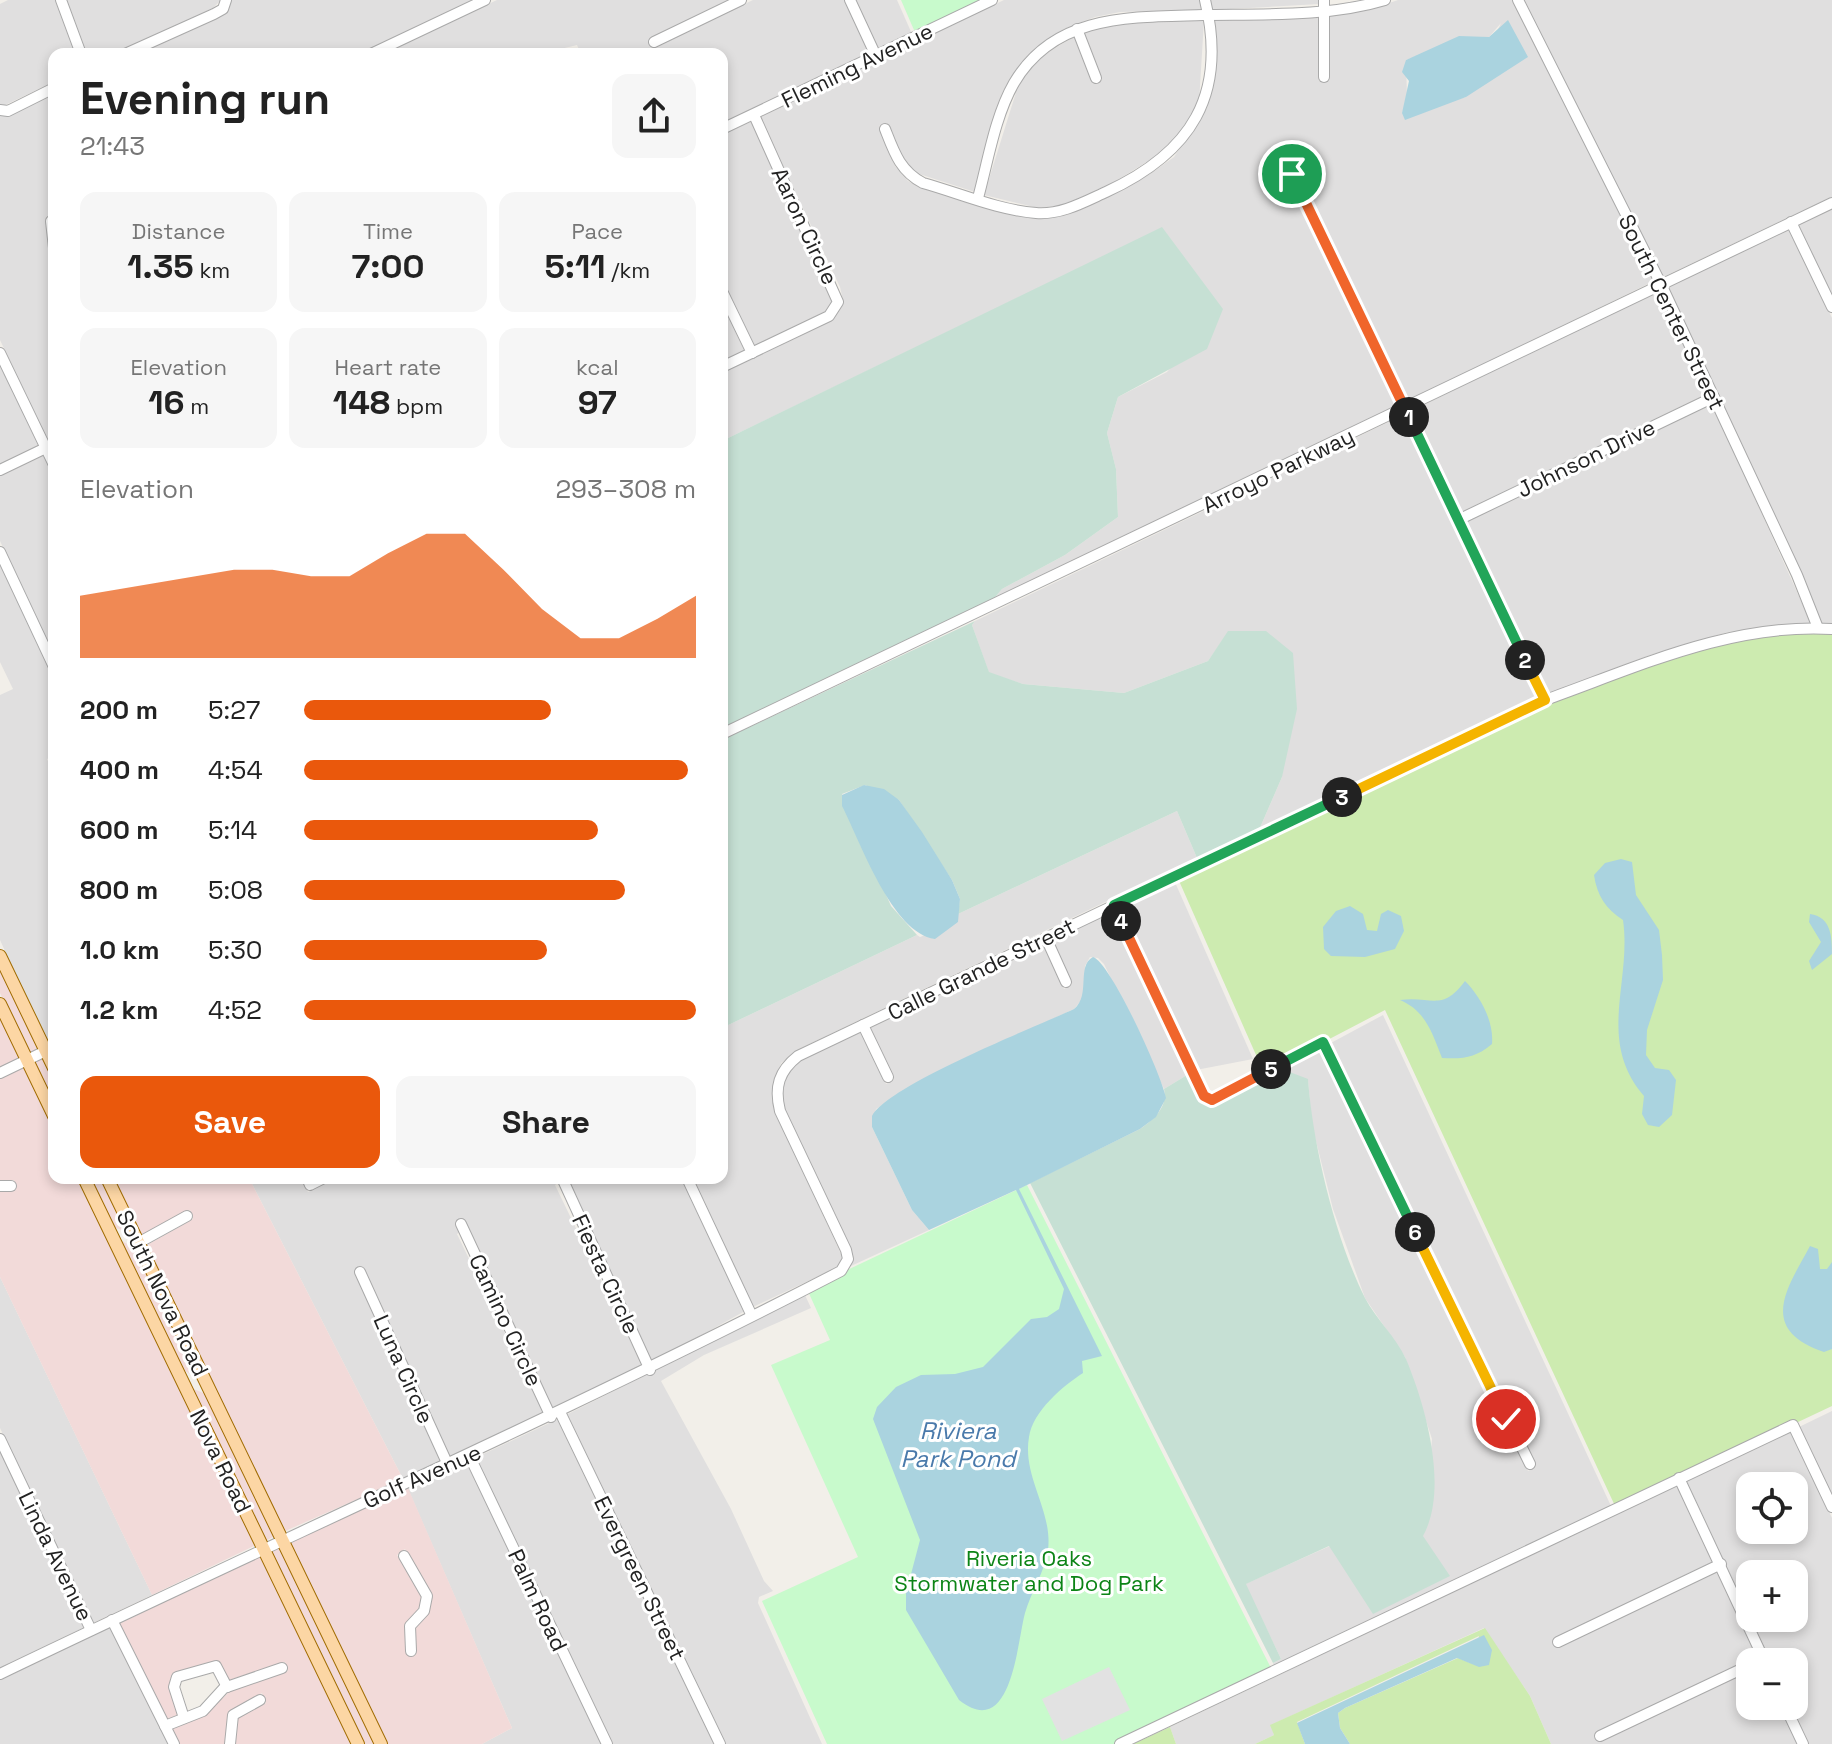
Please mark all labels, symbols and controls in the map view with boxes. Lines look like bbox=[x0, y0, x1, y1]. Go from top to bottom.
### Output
street label: Fleming Avenue bbox=[777, 16, 937, 114]
text: Evening run bbox=[80, 71, 330, 127]
button: share bbox=[612, 74, 696, 158]
text: 21:43 bbox=[80, 129, 145, 163]
pin bbox=[1258, 140, 1326, 208]
icon: arrive bbox=[1270, 152, 1314, 196]
street label: Aaron Circle bbox=[766, 163, 844, 289]
street label: South Center Street bbox=[1612, 210, 1732, 414]
text: Distance bbox=[132, 217, 226, 245]
text: Time bbox=[363, 217, 413, 245]
text: Pace bbox=[572, 217, 623, 245]
text: 1.35 bbox=[127, 245, 194, 288]
text: 7:00 bbox=[351, 245, 425, 288]
text: 5:11 bbox=[544, 245, 606, 288]
text: km bbox=[194, 256, 230, 284]
text: /km bbox=[606, 256, 650, 284]
text: Elevation bbox=[130, 353, 227, 381]
text: Heart rate bbox=[335, 353, 441, 381]
text: kcal bbox=[576, 353, 619, 381]
text: 16 bbox=[148, 381, 185, 424]
text: 148 bbox=[333, 381, 390, 424]
text: 97 bbox=[578, 381, 617, 424]
text: m bbox=[185, 392, 209, 420]
text: bpm bbox=[390, 392, 443, 420]
pin: 1 bbox=[1389, 397, 1429, 437]
text: 1 bbox=[1404, 403, 1414, 431]
street label: Johnson Drive bbox=[1512, 413, 1660, 503]
street label: Arroyo Parkway bbox=[1198, 421, 1358, 519]
text: Elevation bbox=[80, 472, 194, 506]
text: 293–308 m bbox=[555, 472, 696, 506]
pin: 2 bbox=[1505, 640, 1545, 680]
text: 2 bbox=[1518, 646, 1532, 674]
text: 200 m bbox=[80, 693, 158, 727]
text: 5:27 bbox=[208, 693, 260, 727]
text: 400 m bbox=[80, 753, 159, 787]
text: 4:54 bbox=[208, 753, 263, 787]
pin: 3 bbox=[1322, 777, 1362, 817]
text: 3 bbox=[1335, 783, 1349, 811]
text: 600 m bbox=[80, 813, 159, 847]
text: 5:14 bbox=[208, 813, 257, 847]
text: 800 m bbox=[80, 873, 158, 907]
text: 5:08 bbox=[208, 873, 263, 907]
pin: 4 bbox=[1101, 901, 1141, 941]
text: 4 bbox=[1114, 907, 1128, 935]
street label: Calle Grande Street bbox=[883, 912, 1079, 1026]
text: 1.0 km bbox=[80, 933, 160, 967]
text: 5:30 bbox=[208, 933, 263, 967]
text: 1.2 km bbox=[80, 993, 158, 1027]
text: 4:52 bbox=[208, 993, 262, 1027]
pin: 5 bbox=[1251, 1049, 1291, 1089]
text: 5 bbox=[1264, 1055, 1278, 1083]
button: Save bbox=[80, 1076, 380, 1168]
button: Share bbox=[396, 1076, 696, 1168]
street label: South Nova Road bbox=[111, 1205, 215, 1381]
street label: Fiesta Circle bbox=[566, 1210, 646, 1338]
pin: 6 bbox=[1395, 1212, 1435, 1252]
text: 6 bbox=[1408, 1218, 1422, 1246]
street label: Camino Circle bbox=[463, 1249, 549, 1391]
street label: Luna Circle bbox=[368, 1310, 440, 1428]
pin bbox=[1472, 1385, 1540, 1453]
icon: check bbox=[1484, 1397, 1528, 1441]
street label: Nova Road bbox=[184, 1405, 258, 1517]
water label: Riviera Park Pond bbox=[900, 1415, 1018, 1474]
street label: Golf Avenue bbox=[359, 1438, 485, 1514]
map controls bbox=[1736, 1472, 1808, 1720]
button: locate bbox=[1736, 1472, 1808, 1544]
street label: Linda Avenue bbox=[13, 1487, 99, 1625]
street label: Evergreen Street bbox=[588, 1491, 692, 1665]
street label: Palm Road bbox=[502, 1544, 574, 1656]
park label: Riveria Oaks Stormwater and Dog Park bbox=[894, 1544, 1164, 1597]
button: + bbox=[1736, 1560, 1808, 1632]
button: − bbox=[1736, 1648, 1808, 1720]

